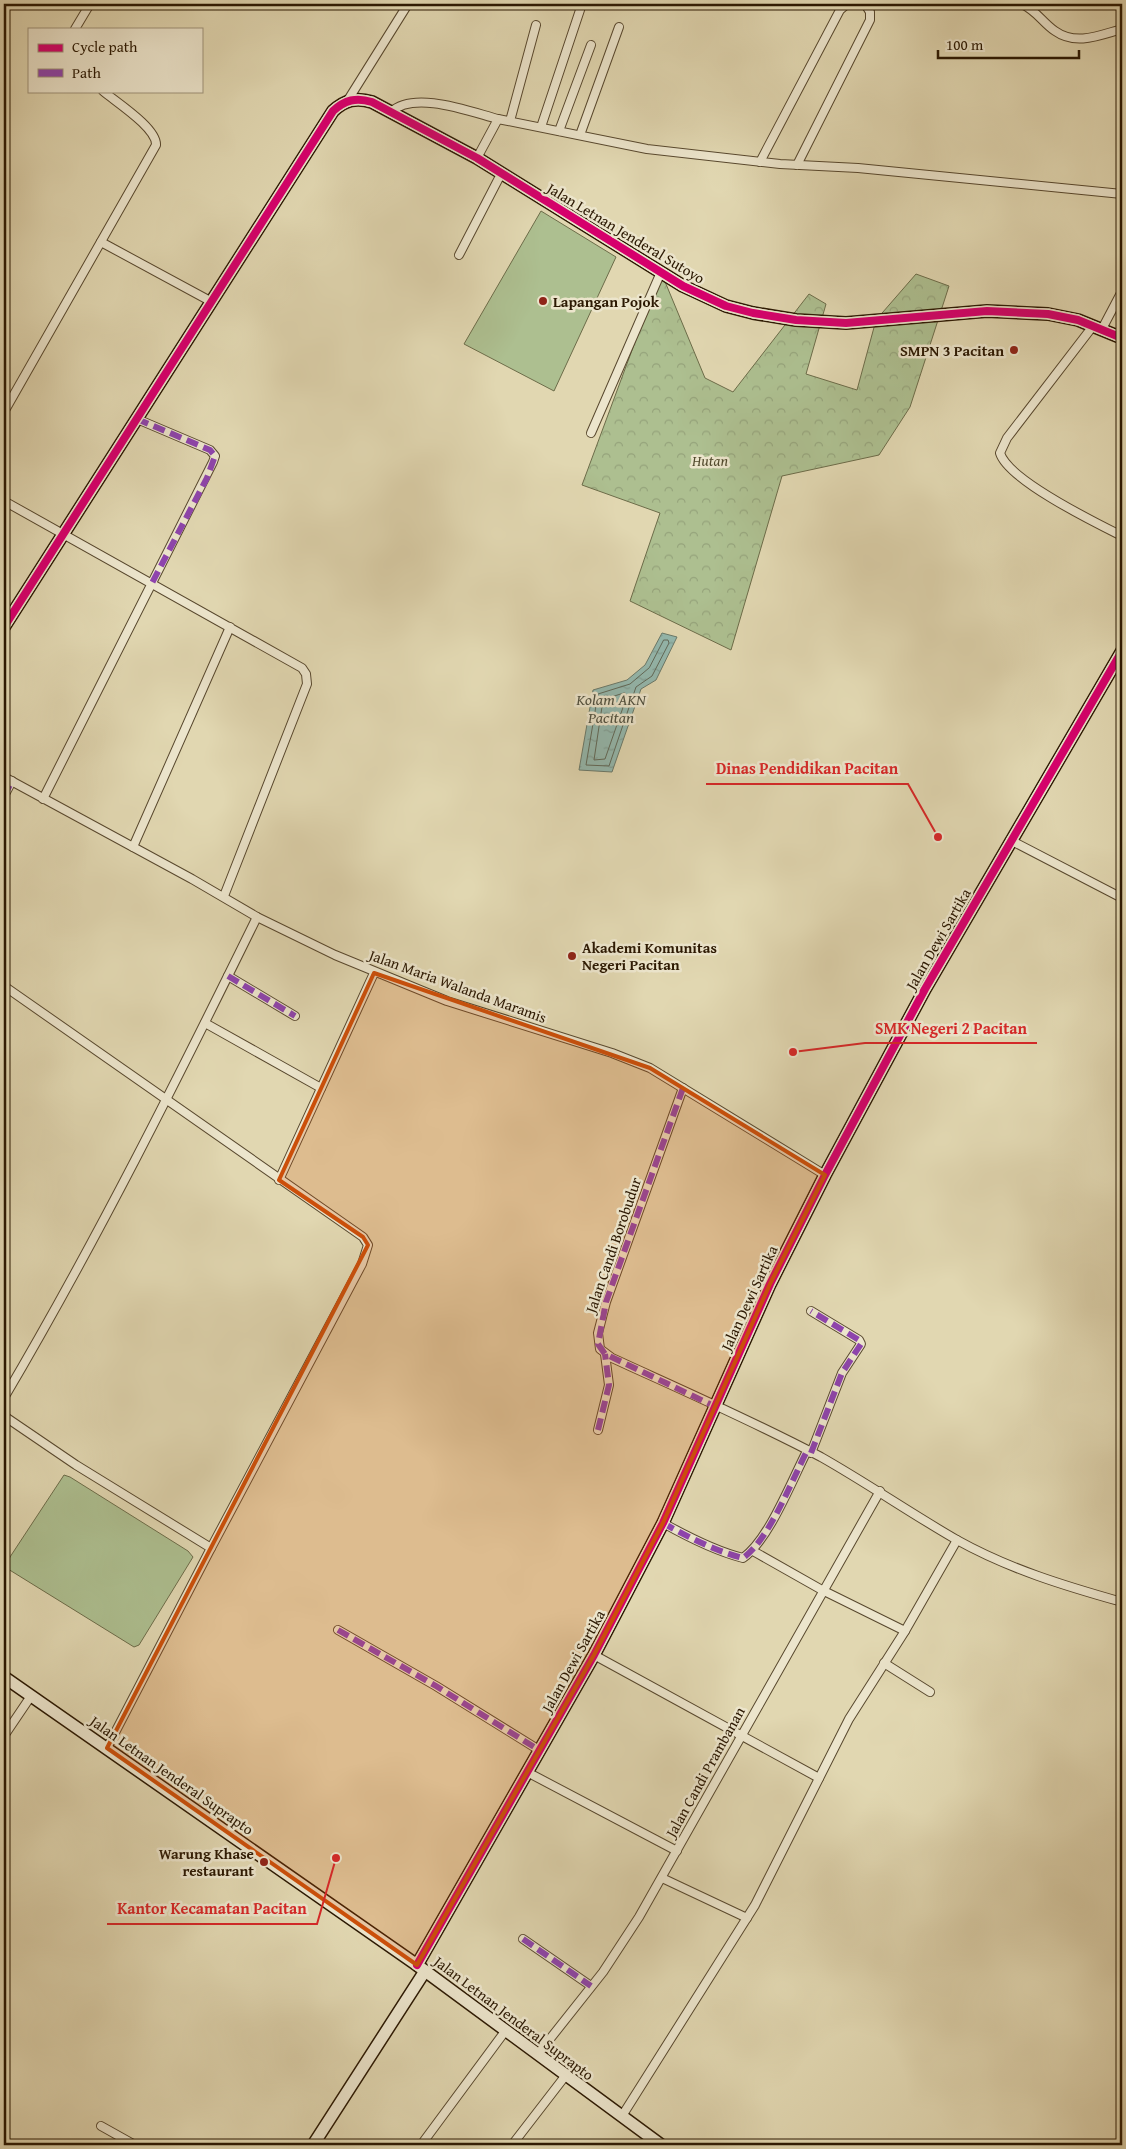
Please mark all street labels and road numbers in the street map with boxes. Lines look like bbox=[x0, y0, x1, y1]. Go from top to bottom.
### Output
street label: Jalan Letnan Jenderal Sutoyo bbox=[541, 176, 709, 289]
street label: Jalan Dewi Sartika bbox=[899, 884, 976, 995]
street label: Jalan Maria Walanda Maramis bbox=[365, 943, 550, 1028]
street label: Jalan Candi Borobudur bbox=[579, 1174, 646, 1317]
street label: Jalan Dewi Sartika bbox=[715, 1242, 783, 1356]
street label: Jalan Dewi Sartika bbox=[535, 1606, 610, 1718]
street label: Jalan Candi Prambanan bbox=[659, 1702, 750, 1843]
street label: Jalan Letnan Jenderal Suprapto bbox=[84, 1709, 258, 1840]
street label: Jalan Letnan Jenderal Suprapto bbox=[428, 1950, 599, 2085]

